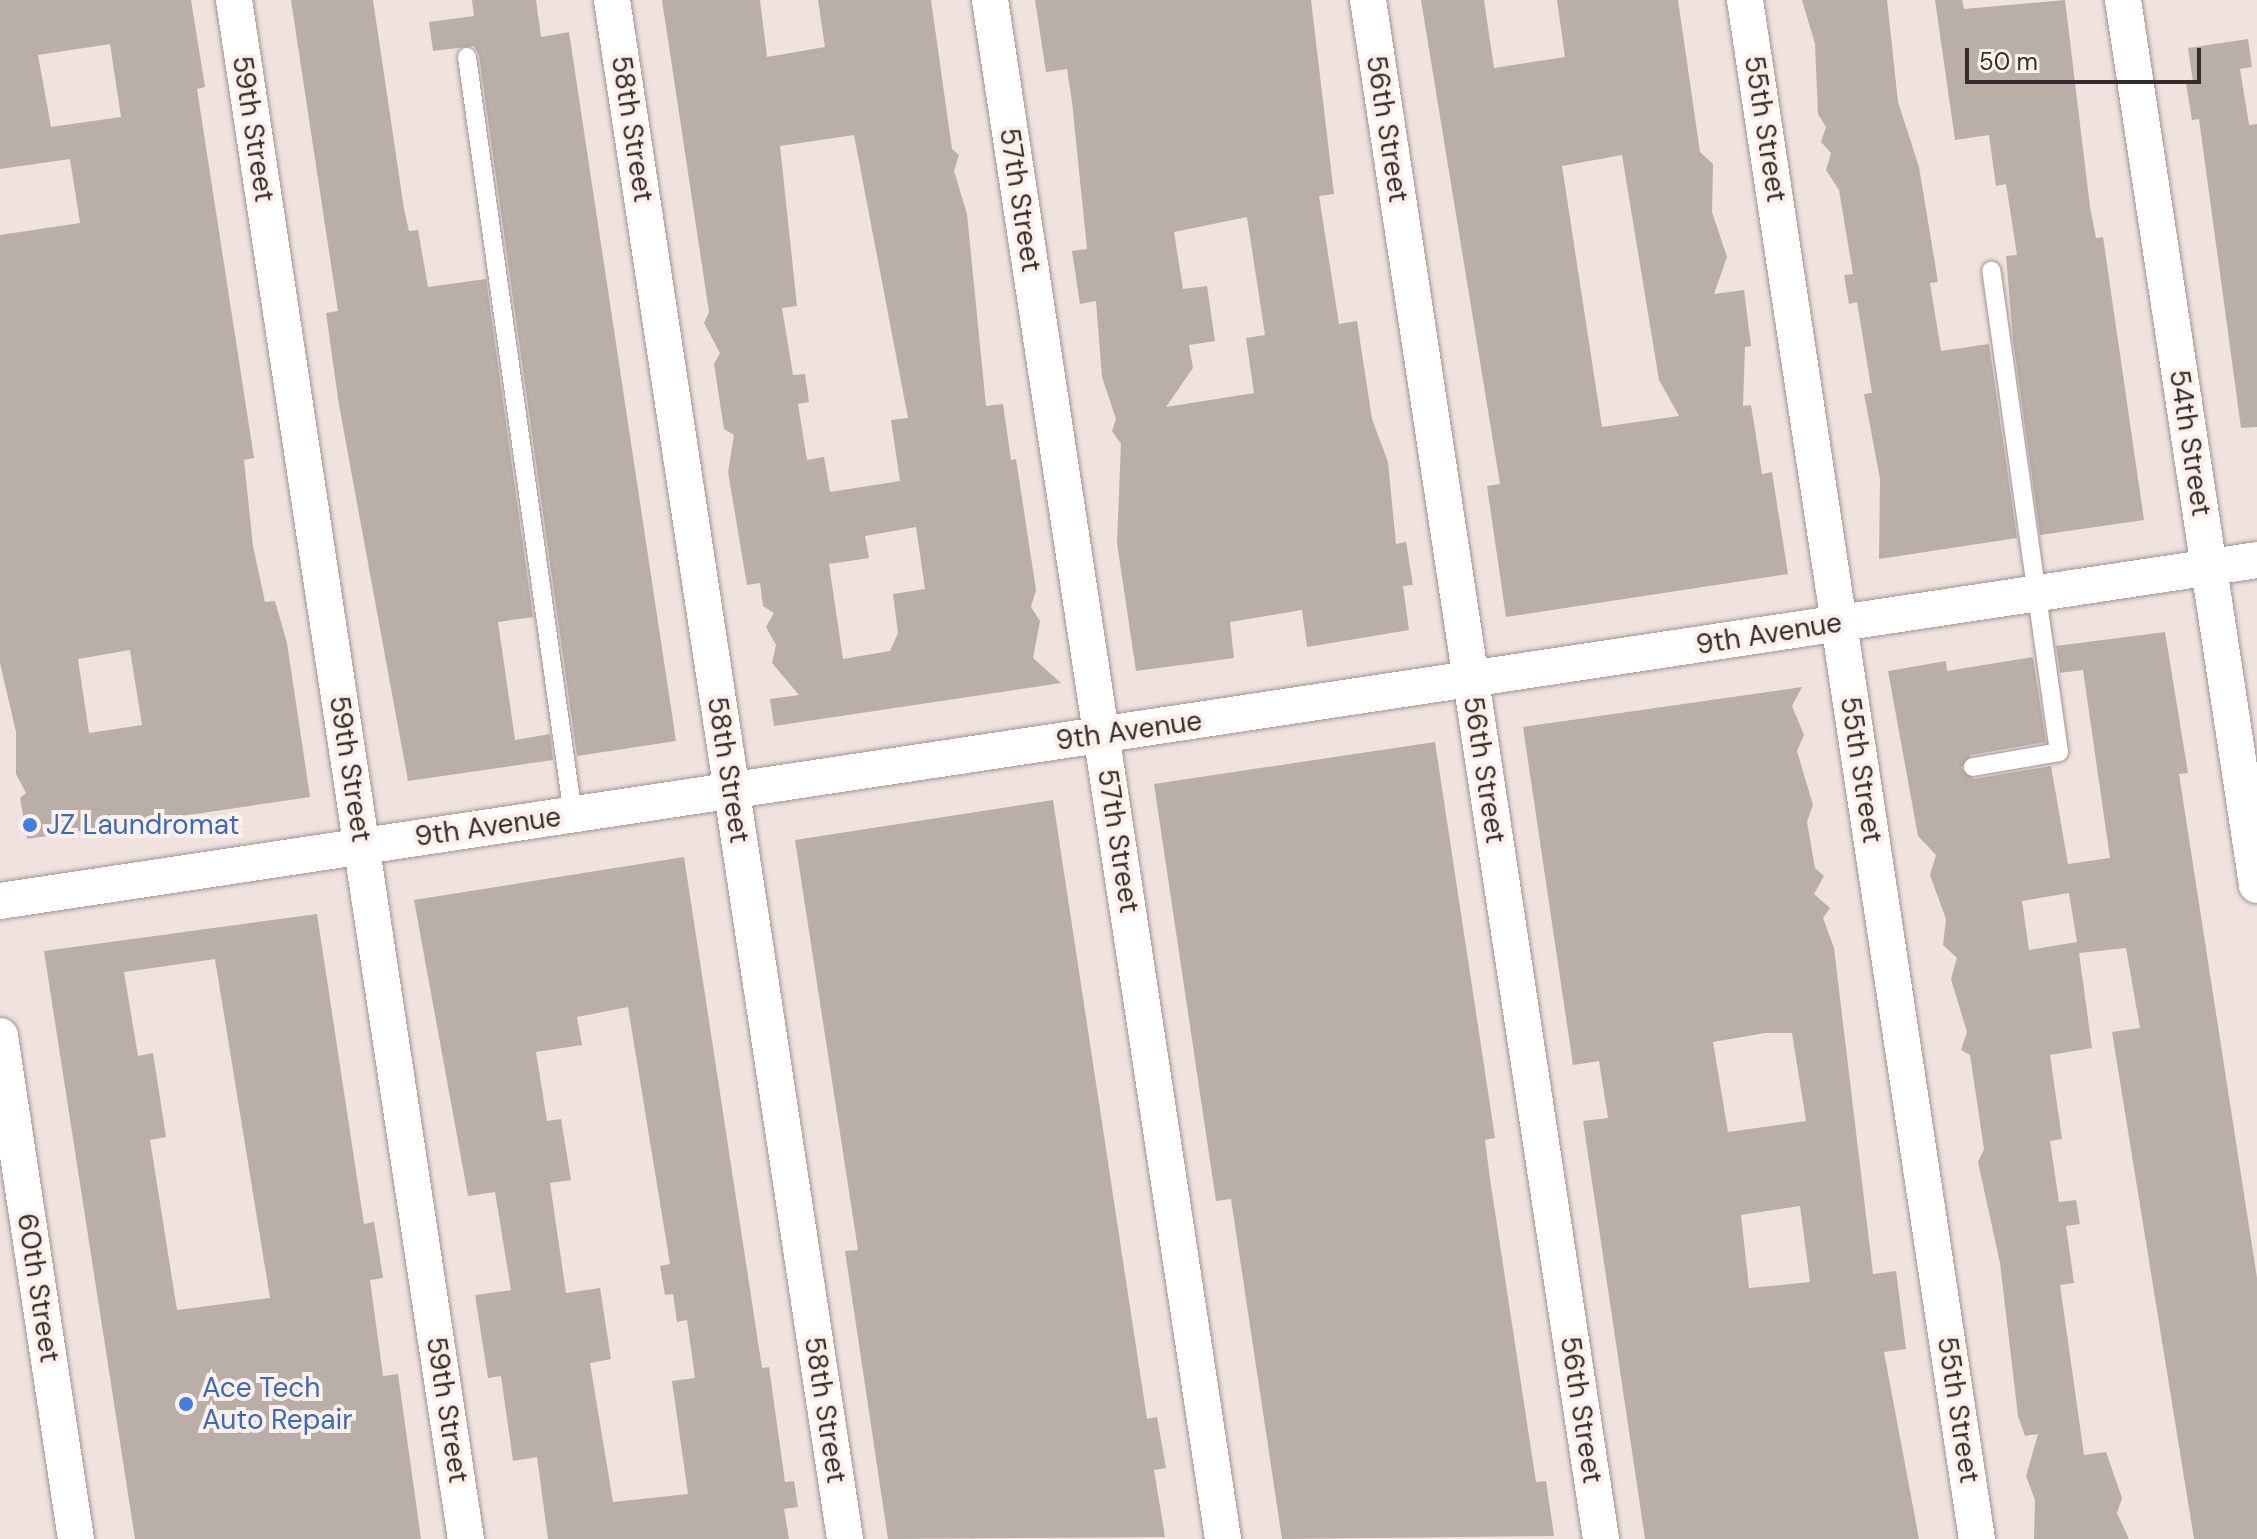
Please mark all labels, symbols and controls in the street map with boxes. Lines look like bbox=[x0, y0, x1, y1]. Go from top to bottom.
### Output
scale bar bbox=[1969, 32, 2205, 82]
text: 50 m bbox=[1979, 46, 2038, 77]
street label: 59th Street bbox=[225, 53, 281, 205]
street label: 58th Street bbox=[604, 53, 660, 205]
street label: 56th Street bbox=[1359, 53, 1415, 205]
street label: 55th Street bbox=[1737, 53, 1793, 205]
street label: 57th Street bbox=[992, 126, 1048, 274]
street label: 54th Street bbox=[2162, 367, 2218, 519]
street label: 9th Avenue bbox=[1694, 606, 1844, 662]
street label: 59th Street bbox=[322, 693, 378, 845]
street label: 58th Street bbox=[700, 694, 756, 846]
street label: 56th Street bbox=[1456, 694, 1512, 846]
street label: 55th Street bbox=[1833, 694, 1889, 846]
street label: 9th Avenue bbox=[1054, 704, 1204, 758]
street label: 57th Street bbox=[1090, 767, 1146, 915]
street label: 9th Avenue bbox=[413, 800, 563, 854]
place label: JZ Laundromat bbox=[46, 808, 239, 842]
marker: JZ Laundromat bbox=[21, 816, 39, 834]
street label: 60th Street bbox=[10, 1211, 66, 1365]
street label: 59th Street bbox=[419, 1334, 475, 1486]
street label: 58th Street bbox=[797, 1334, 853, 1486]
street label: 56th Street bbox=[1553, 1334, 1609, 1486]
street label: 55th Street bbox=[1930, 1334, 1986, 1486]
place label: Ace Tech Auto Repair bbox=[202, 1371, 352, 1437]
marker: Ace Tech Auto Repair bbox=[177, 1395, 195, 1413]

